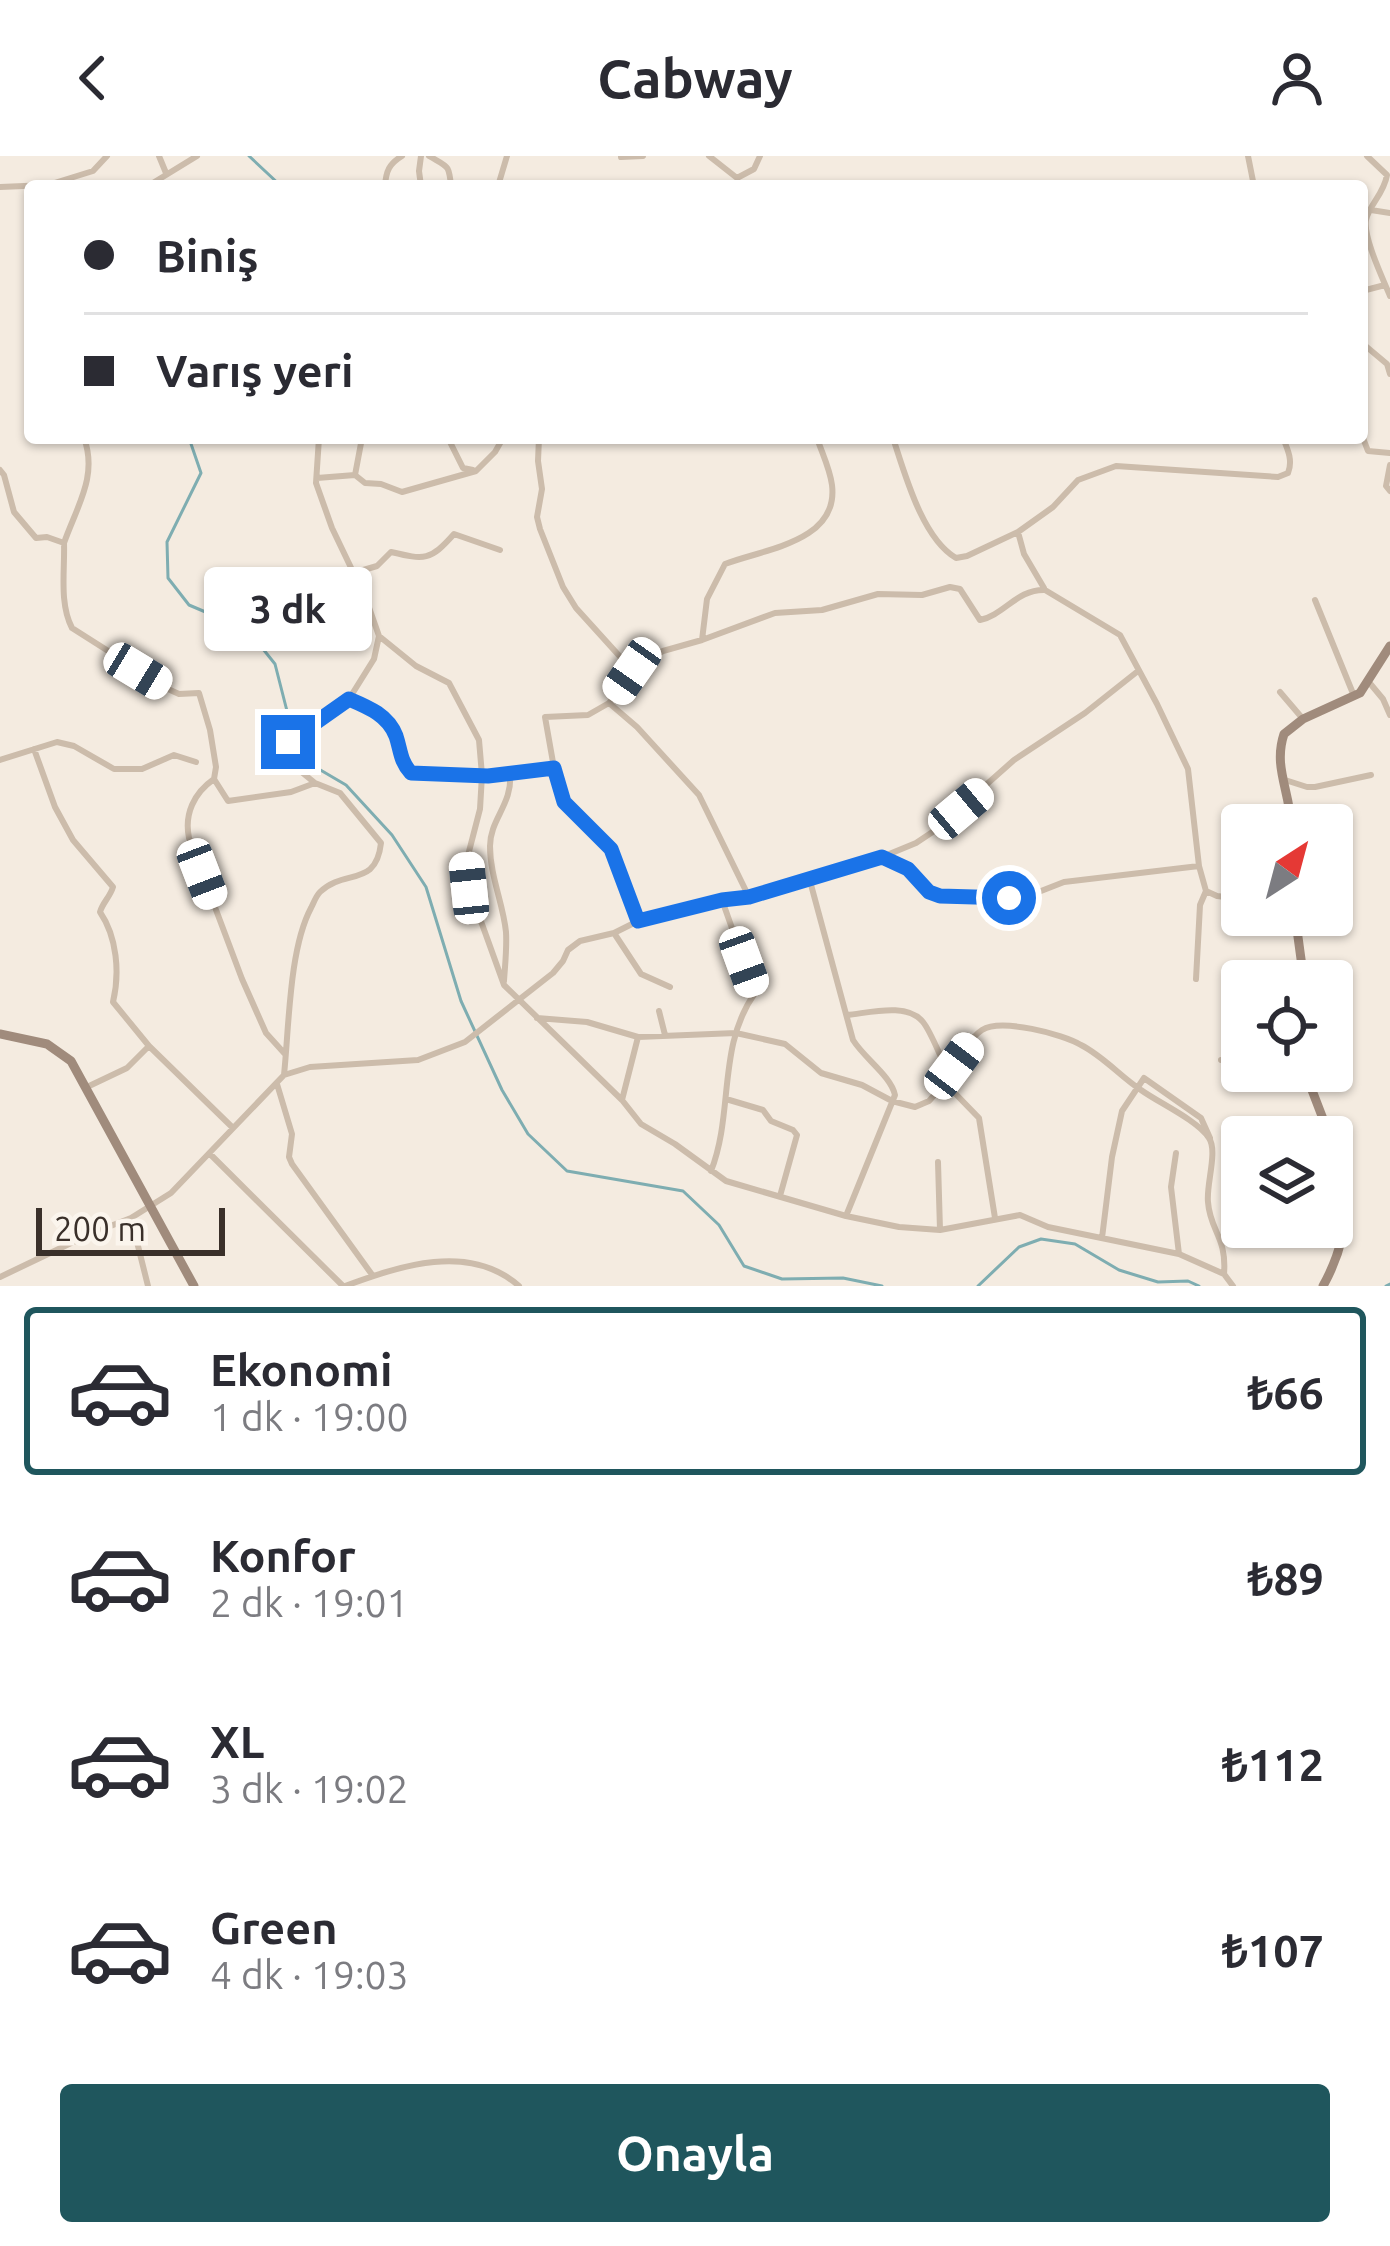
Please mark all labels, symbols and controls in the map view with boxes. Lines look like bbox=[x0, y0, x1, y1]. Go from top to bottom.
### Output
icon: back bbox=[60, 45, 126, 111]
icon: person bbox=[1264, 45, 1330, 111]
text: Cabway bbox=[597, 48, 793, 108]
text: Biniş bbox=[156, 230, 258, 281]
text: Varış yeri bbox=[156, 345, 354, 396]
callout: 3 dk bbox=[204, 568, 372, 652]
text: 3 dk bbox=[250, 587, 326, 630]
car bbox=[597, 631, 667, 711]
car bbox=[98, 637, 178, 705]
route end bbox=[261, 715, 315, 769]
car bbox=[922, 772, 1000, 846]
north arrow bbox=[1221, 804, 1353, 936]
map controls bbox=[1221, 804, 1353, 1248]
car bbox=[172, 834, 232, 914]
car bbox=[447, 850, 491, 926]
route start bbox=[982, 871, 1036, 925]
car bbox=[715, 922, 773, 1002]
button: locate bbox=[1221, 960, 1353, 1092]
car bbox=[918, 1026, 990, 1106]
button: layers bbox=[1221, 1116, 1353, 1248]
scale bar bbox=[36, 1202, 225, 1255]
text: 200 m bbox=[54, 1210, 146, 1247]
icon: car bbox=[66, 1337, 174, 1445]
text: Ekonomi bbox=[210, 1344, 392, 1395]
text: ₺66 bbox=[1247, 1367, 1324, 1418]
text: 1 dk · 19:00 bbox=[210, 1395, 408, 1438]
icon: car bbox=[66, 1523, 174, 1631]
text: Konfor bbox=[210, 1530, 356, 1581]
text: ₺89 bbox=[1247, 1553, 1324, 1604]
text: 2 dk · 19:01 bbox=[210, 1581, 408, 1624]
icon: car bbox=[66, 1709, 174, 1817]
text: XL bbox=[210, 1716, 264, 1767]
text: ₺112 bbox=[1222, 1739, 1324, 1790]
text: 3 dk · 19:02 bbox=[210, 1767, 408, 1810]
icon: car bbox=[66, 1895, 174, 2003]
text: Green bbox=[210, 1902, 337, 1953]
text: ₺107 bbox=[1222, 1925, 1324, 1976]
text: 4 dk · 19:03 bbox=[210, 1953, 408, 1996]
button: Onayla bbox=[60, 2084, 1330, 2222]

